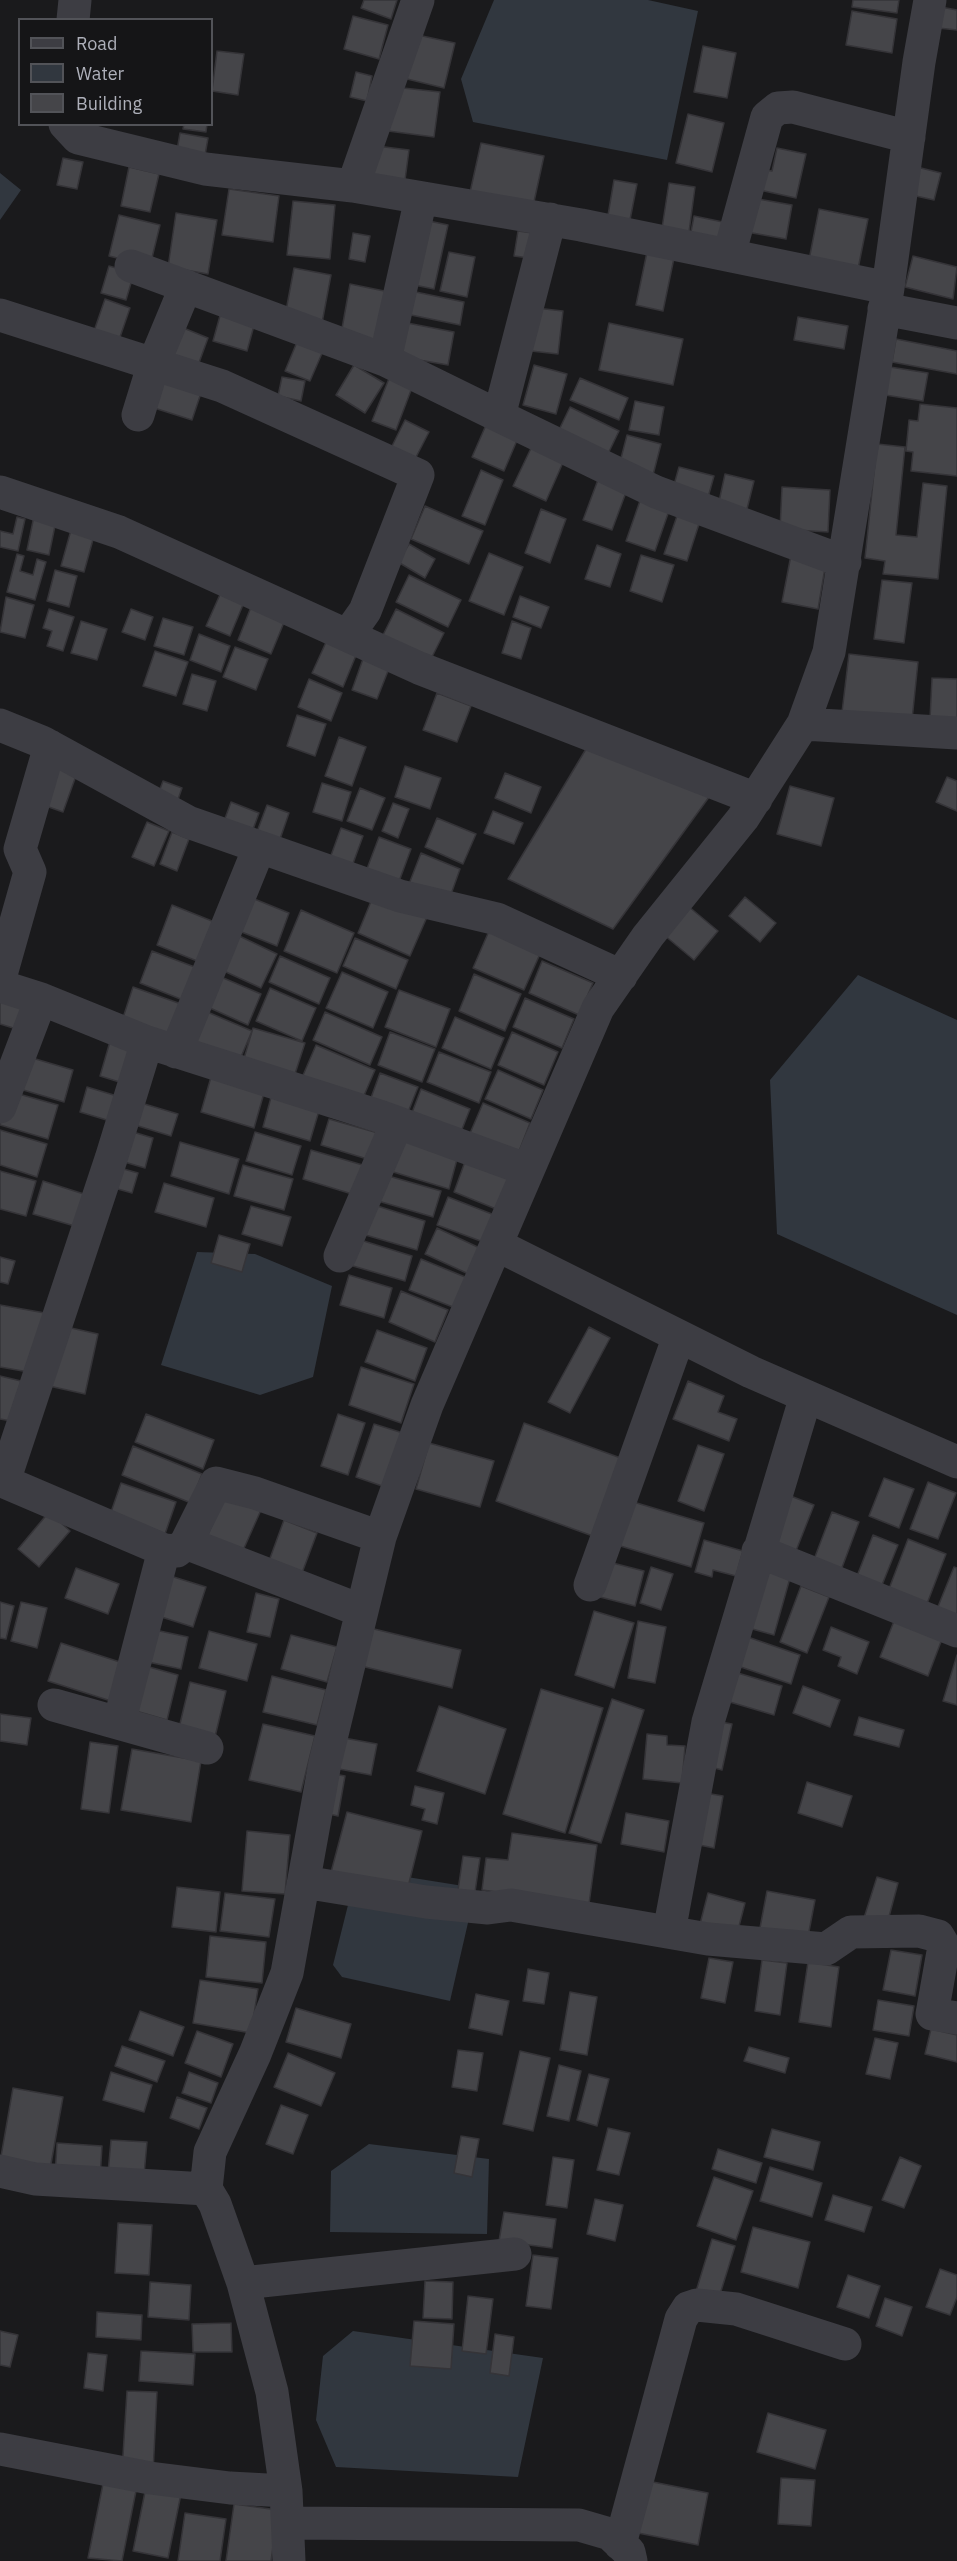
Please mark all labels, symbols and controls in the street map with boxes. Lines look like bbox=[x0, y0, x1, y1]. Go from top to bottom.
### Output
legend bbox=[18, 18, 213, 126]
text: Road bbox=[76, 32, 117, 55]
text: Water bbox=[76, 62, 124, 85]
text: Building bbox=[76, 92, 142, 115]

